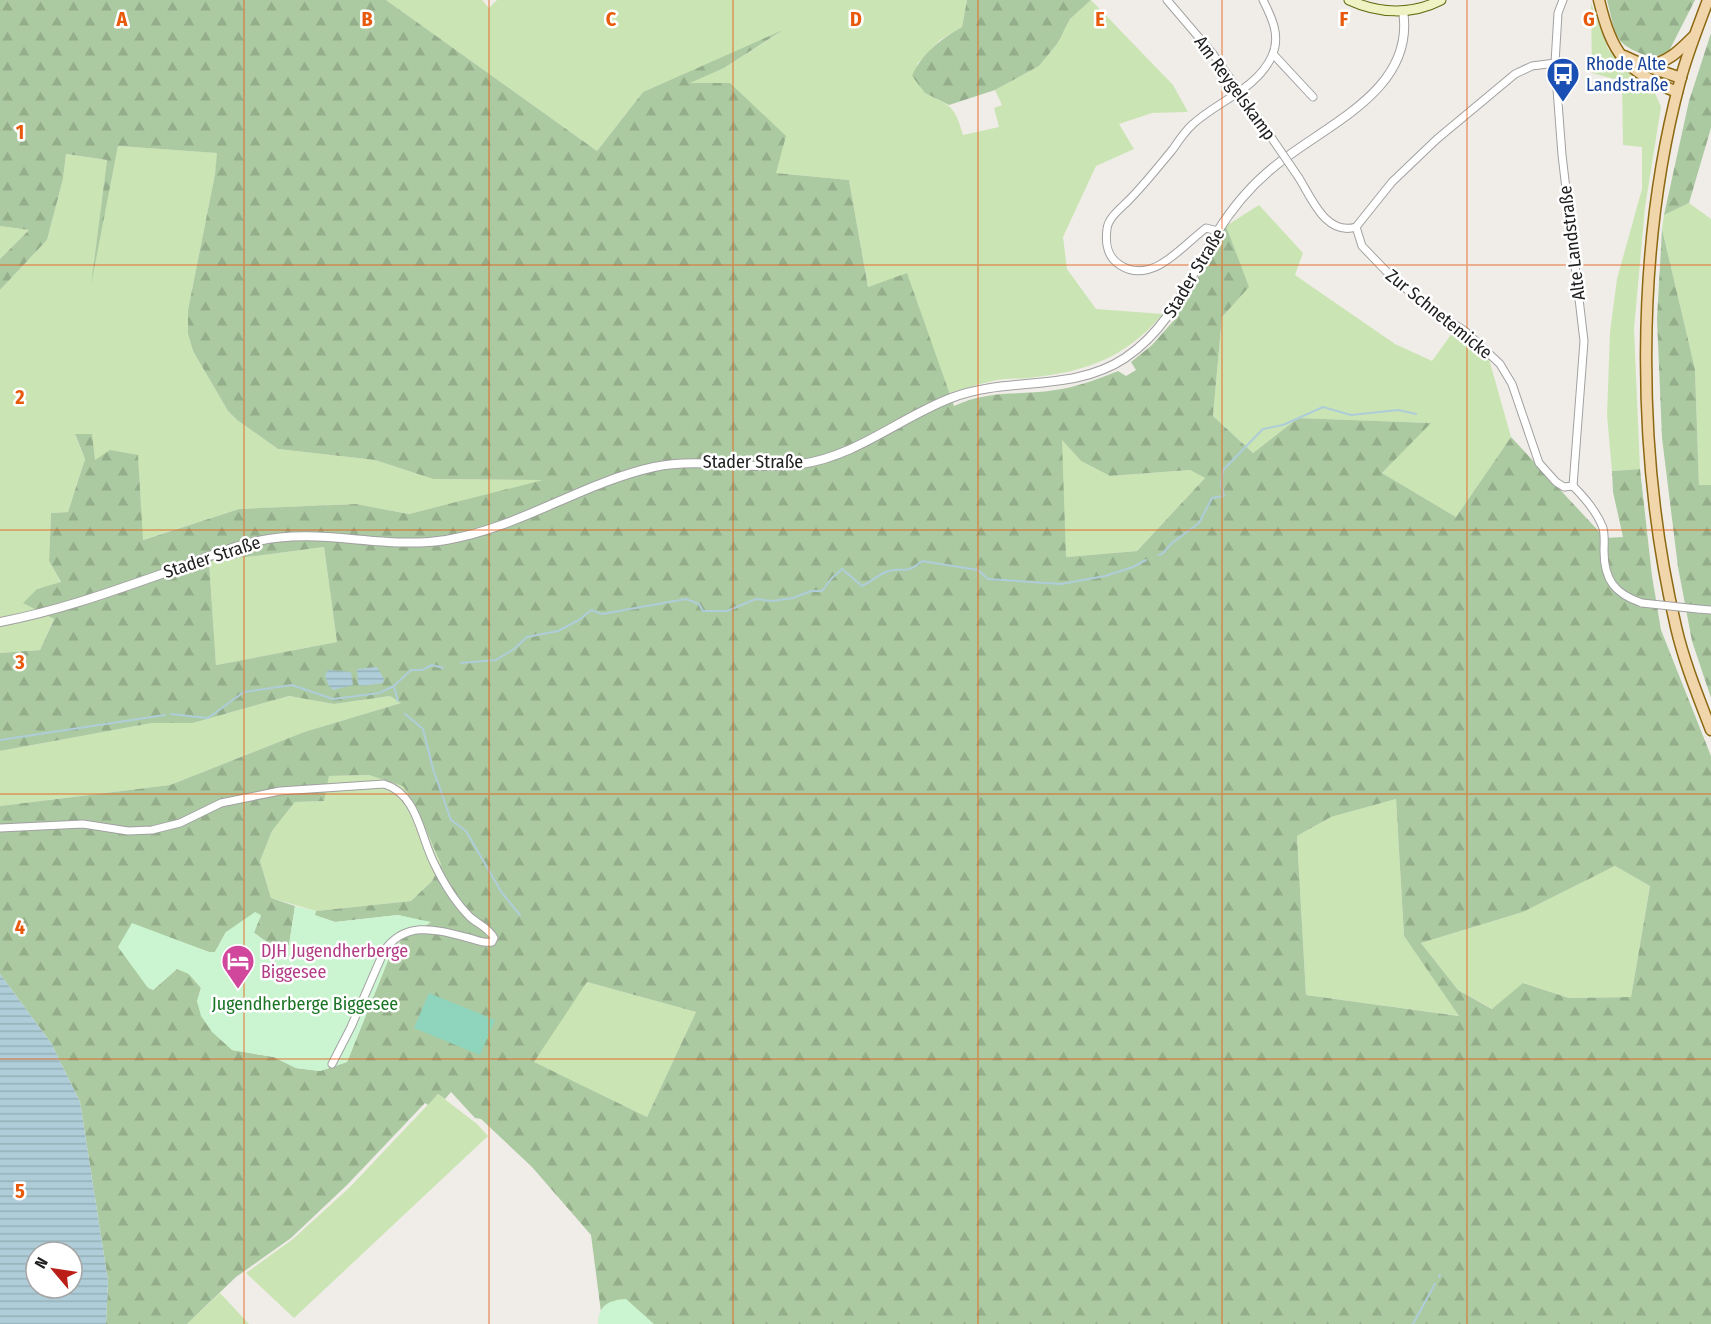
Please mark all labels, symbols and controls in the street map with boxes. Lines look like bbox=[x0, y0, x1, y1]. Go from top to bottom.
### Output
text: A bbox=[116, 7, 129, 31]
text: B bbox=[361, 7, 373, 31]
text: C bbox=[606, 7, 617, 31]
text: D bbox=[850, 7, 862, 31]
text: E bbox=[1095, 7, 1105, 31]
text: F bbox=[1340, 7, 1349, 31]
text: G bbox=[1583, 7, 1595, 31]
street label: Am Reygelskamp bbox=[1190, 31, 1280, 145]
place label: Rhode Alte Landstraße bbox=[1586, 53, 1669, 96]
bus stop icon: Rhode Alte Landstraße bbox=[1545, 56, 1581, 103]
text: 1 bbox=[16, 120, 24, 144]
street label: Alte Landstraße bbox=[1554, 184, 1590, 302]
street label: Stader Straße bbox=[1159, 224, 1229, 322]
street label: Zur Schnetemicke bbox=[1381, 264, 1497, 364]
text: 2 bbox=[14, 385, 25, 409]
street label: Stader Straße bbox=[703, 451, 803, 473]
street label: Stader Straße bbox=[161, 531, 263, 583]
text: 3 bbox=[14, 650, 25, 674]
text: 4 bbox=[15, 915, 25, 939]
place label: DJH Jugendherberge Biggesee bbox=[261, 940, 408, 983]
hotel icon: DJH Jugendherberge Biggesee bbox=[220, 943, 256, 990]
park label: Jugendherberge Biggesee bbox=[212, 993, 398, 1015]
text: 5 bbox=[15, 1179, 25, 1203]
north arrow bbox=[24, 1240, 84, 1300]
text: N bbox=[31, 1254, 52, 1272]

